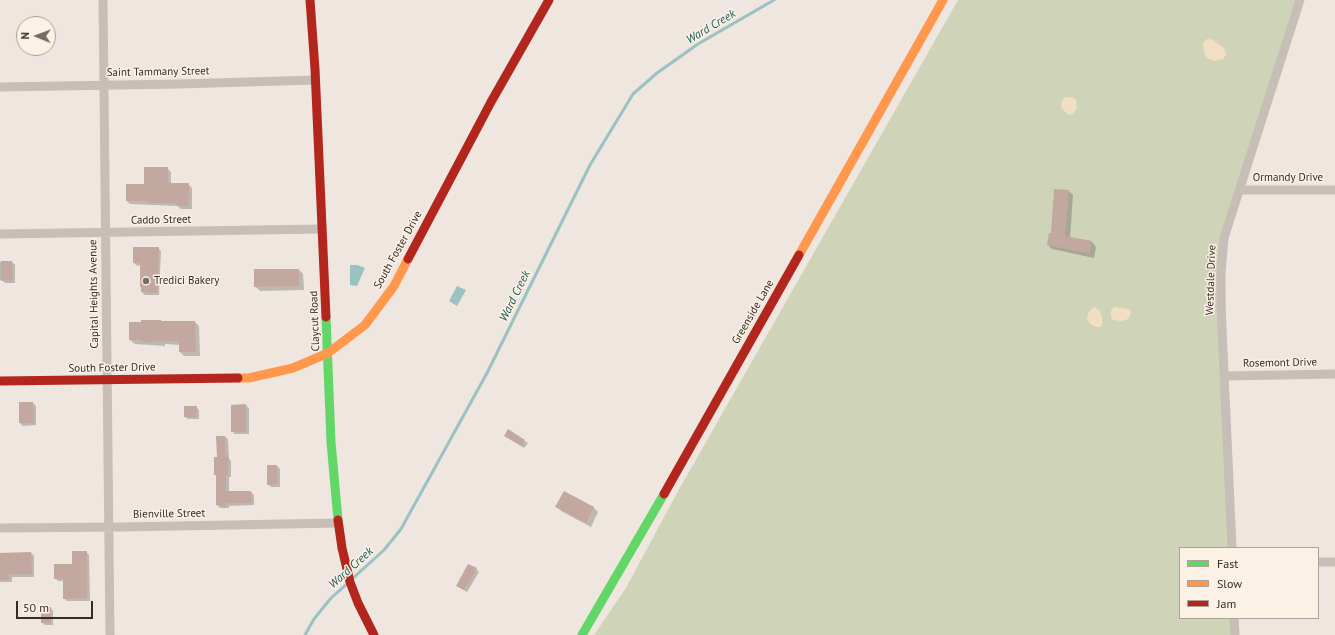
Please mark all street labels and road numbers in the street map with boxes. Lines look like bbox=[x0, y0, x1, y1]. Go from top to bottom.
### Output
street label: Saint Tammany Street bbox=[106, 65, 210, 79]
street label: Ormandy Drive bbox=[1253, 171, 1323, 185]
street label: South Foster Drive bbox=[371, 209, 425, 291]
street label: Caddo Street bbox=[131, 213, 191, 227]
street label: Capital Heights Avenue bbox=[86, 239, 102, 349]
street label: Westdale Drive bbox=[1203, 245, 1219, 315]
street label: Greenside Lane bbox=[729, 277, 777, 347]
street label: Claycut Road bbox=[307, 290, 323, 352]
street label: Rosemont Drive bbox=[1243, 356, 1317, 370]
street label: South Foster Drive bbox=[68, 361, 156, 375]
street label: Bienville Street bbox=[133, 507, 205, 521]

